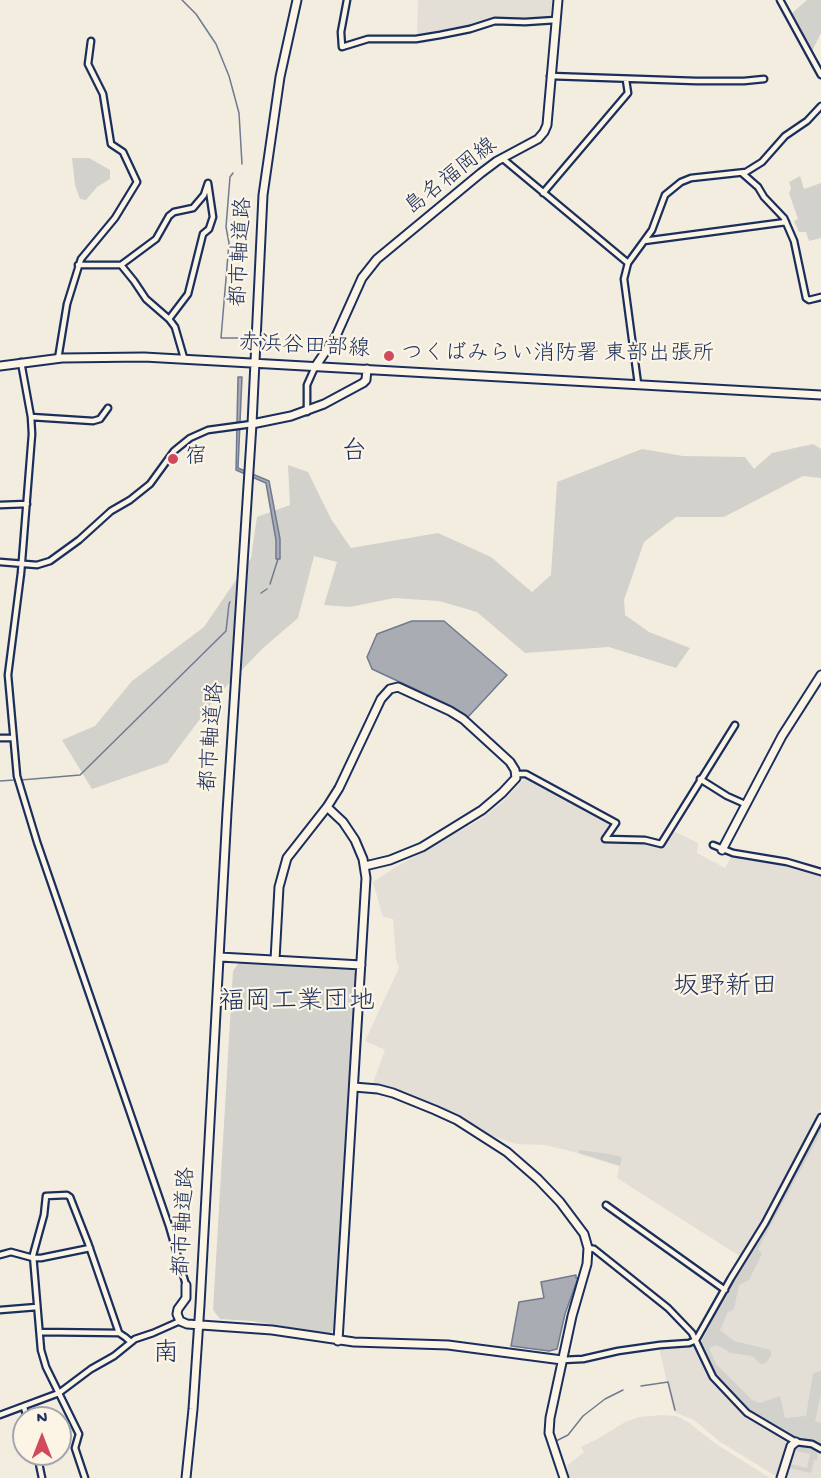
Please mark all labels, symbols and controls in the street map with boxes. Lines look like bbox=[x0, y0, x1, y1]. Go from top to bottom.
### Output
street label: 島名福岡線 bbox=[401, 134, 503, 222]
street label: 都市軸道路 bbox=[227, 196, 259, 308]
street label: 赤浜谷田部線 bbox=[237, 331, 371, 365]
place label: つくばみらい消防署 東部出張所 bbox=[401, 343, 714, 369]
marker: つくばみらい消防署 東部出張所 bbox=[382, 349, 396, 363]
district label: 台 bbox=[341, 438, 367, 470]
place label: 宿 bbox=[185, 446, 207, 472]
marker: 宿 bbox=[166, 452, 180, 466]
street label: 都市軸道路 bbox=[197, 681, 231, 793]
district label: 坂野新田 bbox=[673, 973, 777, 1005]
district label: 福岡工業団地 bbox=[219, 988, 375, 1020]
street label: 都市軸道路 bbox=[170, 1166, 202, 1278]
district label: 南 bbox=[153, 1340, 179, 1372]
north arrow bbox=[12, 1406, 72, 1466]
text: N bbox=[37, 1410, 47, 1429]

